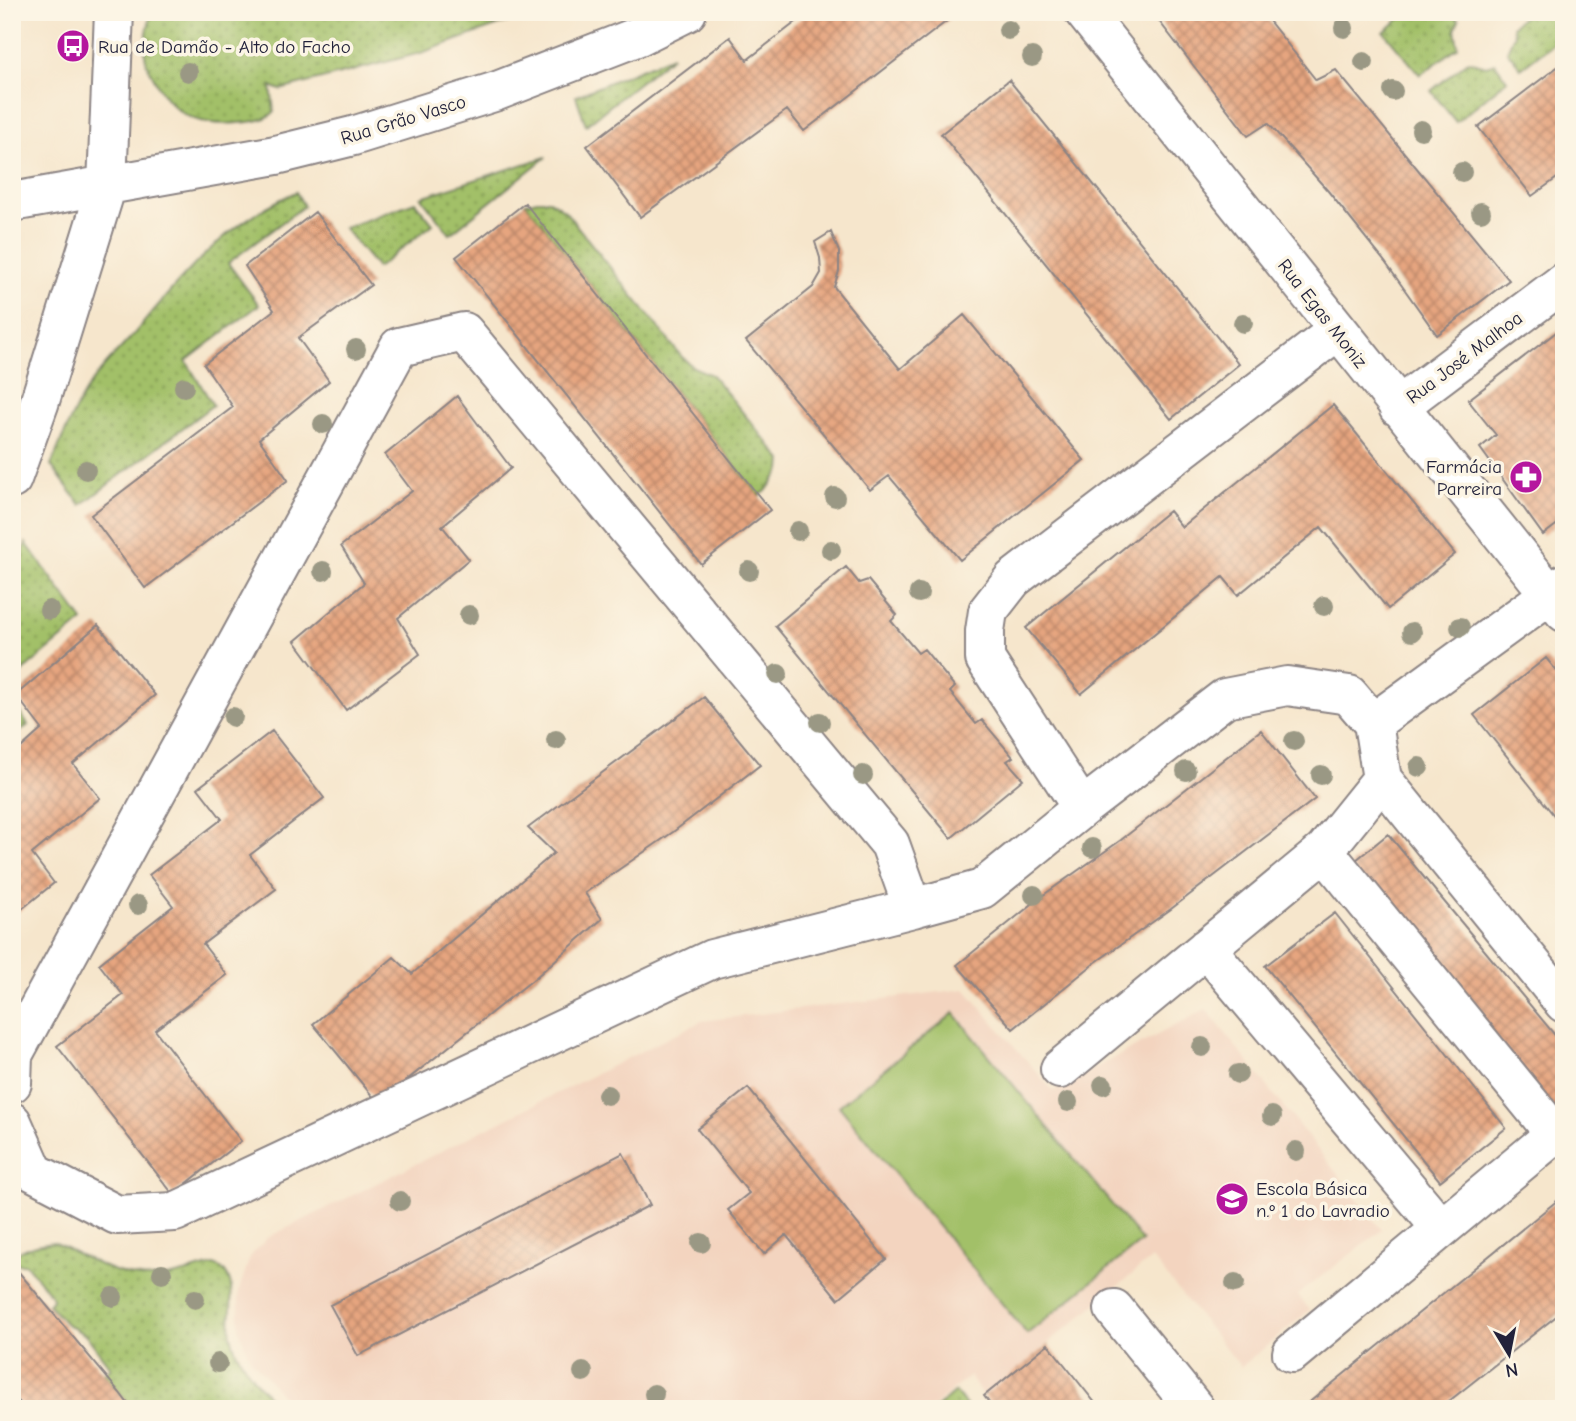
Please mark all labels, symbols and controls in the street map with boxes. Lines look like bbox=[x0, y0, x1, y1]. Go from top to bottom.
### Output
bus stop icon: Rua de Damão - Alto do Facho bbox=[54, 27, 92, 65]
place label: Rua de Damão - Alto do Facho bbox=[98, 36, 351, 58]
street label: Rua Grão Vasco bbox=[338, 90, 469, 149]
street label: Rua Egas Moniz bbox=[1273, 255, 1371, 372]
street label: Rua José Malhoa bbox=[1402, 307, 1527, 409]
place label: Farmácia Parreira bbox=[1426, 456, 1502, 500]
pharmacy icon: Farmácia Parreira bbox=[1507, 458, 1545, 496]
place label: Escola Básica n.º 1 do Lavradio bbox=[1256, 1178, 1390, 1222]
school or university icon: Escola Básica n.º 1 do Lavradio bbox=[1213, 1180, 1251, 1218]
north arrow bbox=[1474, 1320, 1544, 1390]
text: N bbox=[1504, 1358, 1520, 1382]

